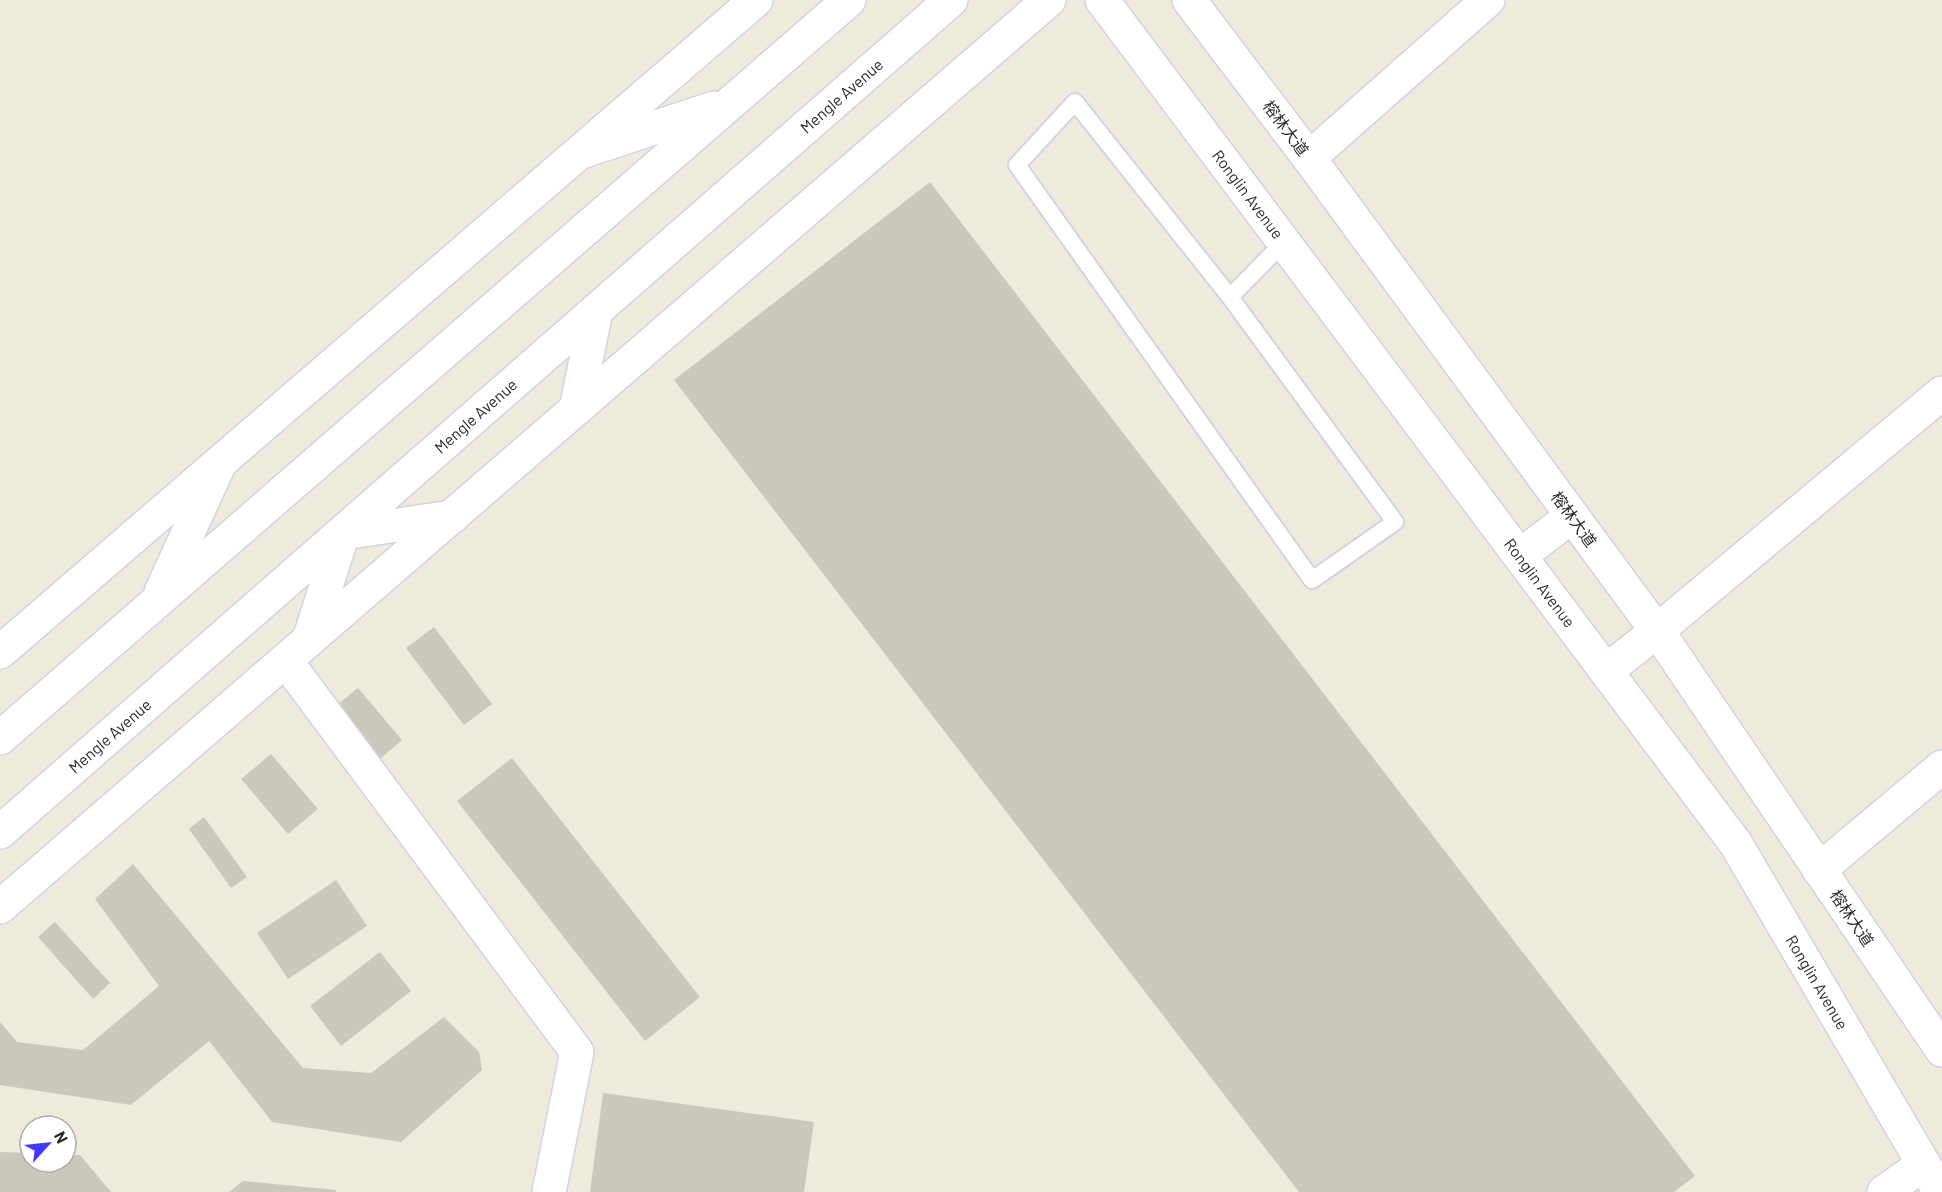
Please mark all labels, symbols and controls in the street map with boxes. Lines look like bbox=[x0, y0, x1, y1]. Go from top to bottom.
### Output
street label: Mengle Avenue bbox=[796, 54, 886, 137]
street label: 榕林大道 bbox=[1260, 96, 1313, 159]
street label: Ronglin Avenue bbox=[1209, 146, 1288, 242]
street label: Mengle Avenue bbox=[430, 374, 521, 457]
street label: 榕林大道 bbox=[1548, 487, 1601, 550]
street label: Ronglin Avenue bbox=[1501, 534, 1580, 631]
street label: Mengle Avenue bbox=[64, 694, 155, 777]
street label: 榕林大道 bbox=[1827, 886, 1878, 950]
street label: Ronglin Avenue bbox=[1783, 932, 1853, 1033]
north arrow bbox=[18, 1114, 78, 1174]
text: N bbox=[51, 1128, 73, 1146]

